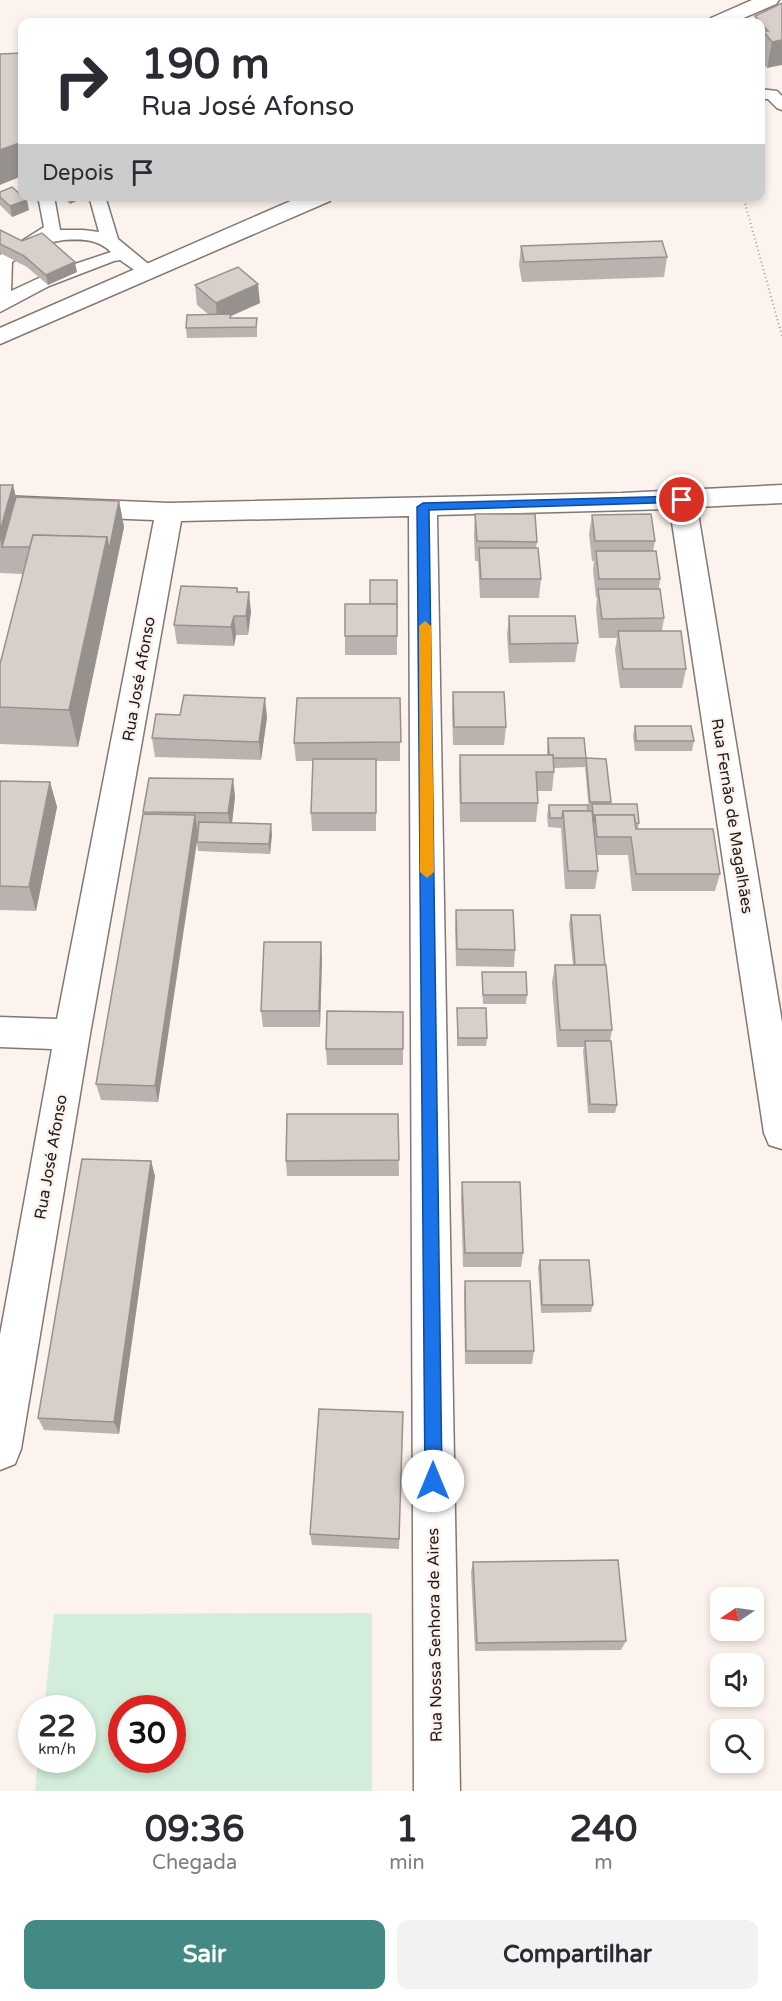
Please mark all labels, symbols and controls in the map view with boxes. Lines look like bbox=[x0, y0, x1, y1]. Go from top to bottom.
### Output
text: 190 m bbox=[141, 39, 270, 90]
icon: right bbox=[42, 42, 120, 120]
text: Rua José Afonso bbox=[141, 90, 354, 123]
icon: arrive bbox=[126, 156, 159, 189]
text: Depois bbox=[42, 160, 114, 186]
pin bbox=[656, 474, 707, 525]
icon: arrive bbox=[665, 483, 698, 516]
street label: Rua José Afonso bbox=[118, 615, 160, 743]
street label: Rua Fernão de Magalhães bbox=[707, 717, 757, 915]
street label: Rua José Afonso bbox=[30, 1093, 72, 1221]
position arrow bbox=[401, 1449, 465, 1513]
street label: Rua Nossa Senhora de Aires bbox=[423, 1528, 447, 1742]
north arrow bbox=[710, 1587, 764, 1641]
map controls bbox=[710, 1587, 764, 1773]
button: sound bbox=[710, 1653, 764, 1707]
speed limit sign: 30 bbox=[108, 1695, 186, 1773]
text: 22 bbox=[38, 1708, 76, 1745]
button: search bbox=[710, 1719, 764, 1773]
text: km/h bbox=[38, 1740, 76, 1758]
text: 09:36 bbox=[145, 1808, 245, 1851]
text: 1 bbox=[396, 1808, 418, 1851]
text: 240 bbox=[569, 1808, 637, 1851]
text: Chegada bbox=[152, 1851, 237, 1875]
text: min bbox=[389, 1851, 425, 1875]
text: m bbox=[594, 1851, 613, 1875]
button: Sair bbox=[24, 1920, 385, 1989]
button: Compartilhar bbox=[397, 1920, 758, 1989]

